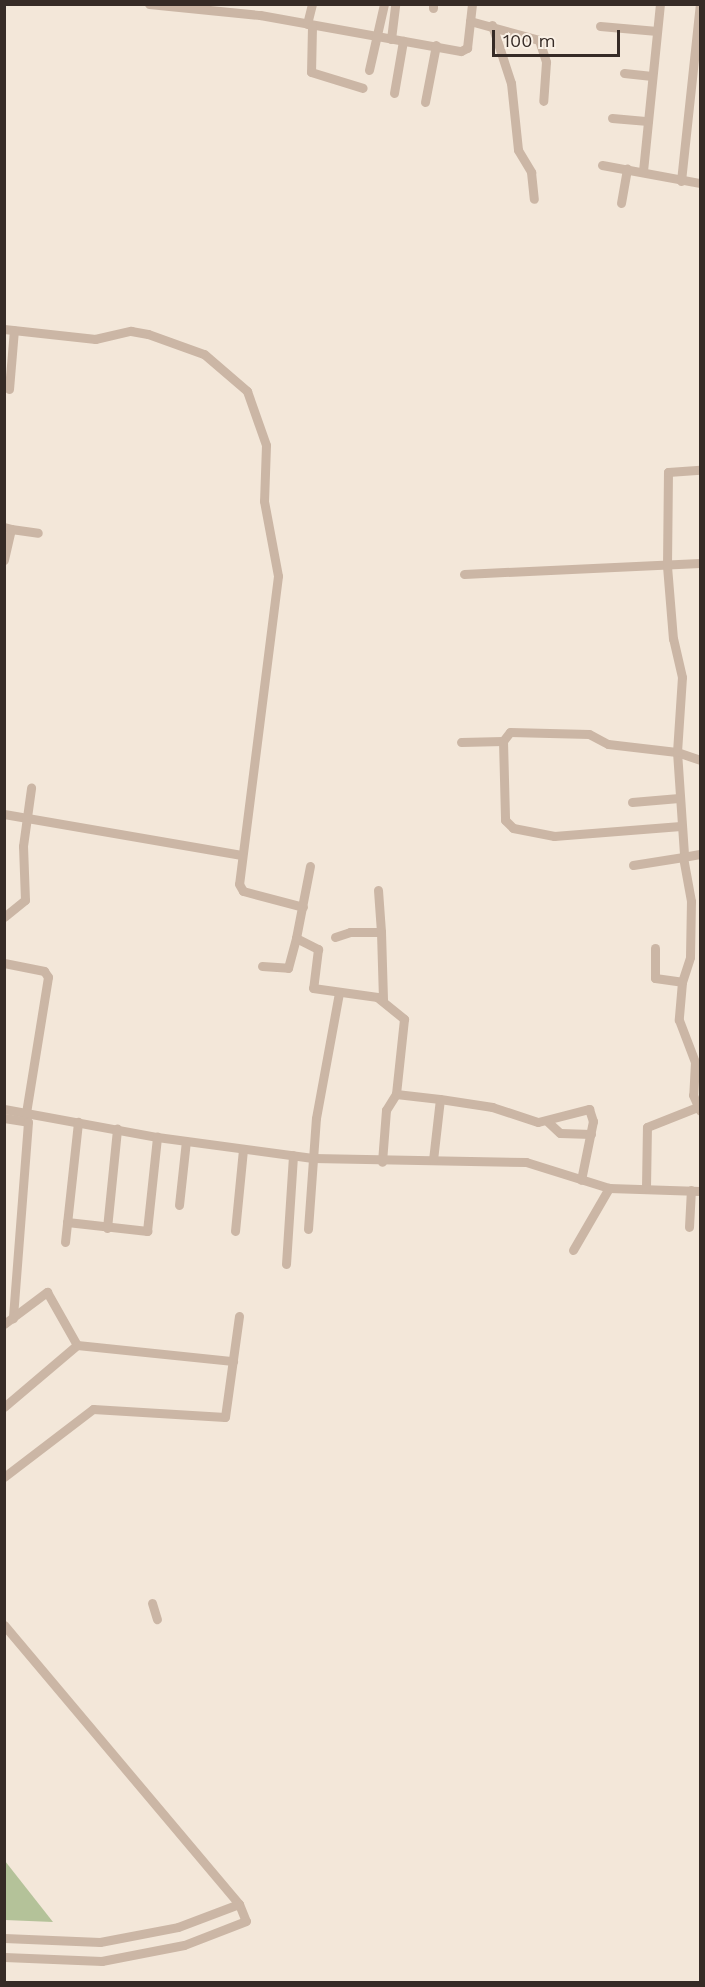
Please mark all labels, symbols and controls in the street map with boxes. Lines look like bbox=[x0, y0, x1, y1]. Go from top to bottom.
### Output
scale bar bbox=[495, 18, 622, 56]
text: 100 m bbox=[503, 30, 556, 51]

